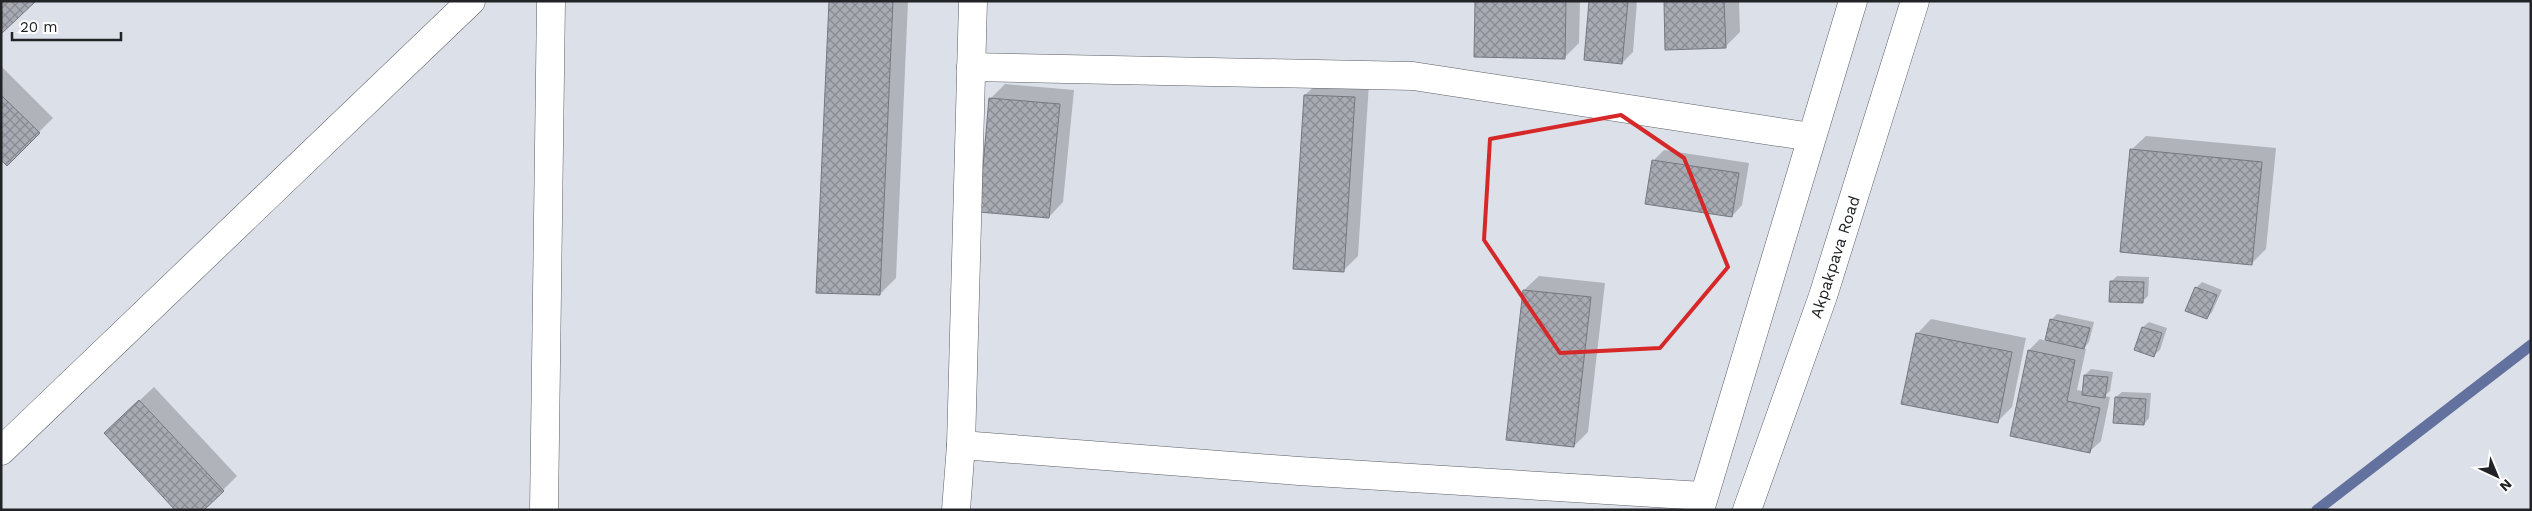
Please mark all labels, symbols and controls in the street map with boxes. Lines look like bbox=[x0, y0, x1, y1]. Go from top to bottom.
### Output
scale bar bbox=[12, 10, 121, 42]
text: 20 m bbox=[20, 18, 58, 36]
street label: Akpakpava Road bbox=[1806, 193, 1864, 321]
north arrow bbox=[2472, 451, 2522, 501]
text: N bbox=[2497, 476, 2515, 495]

